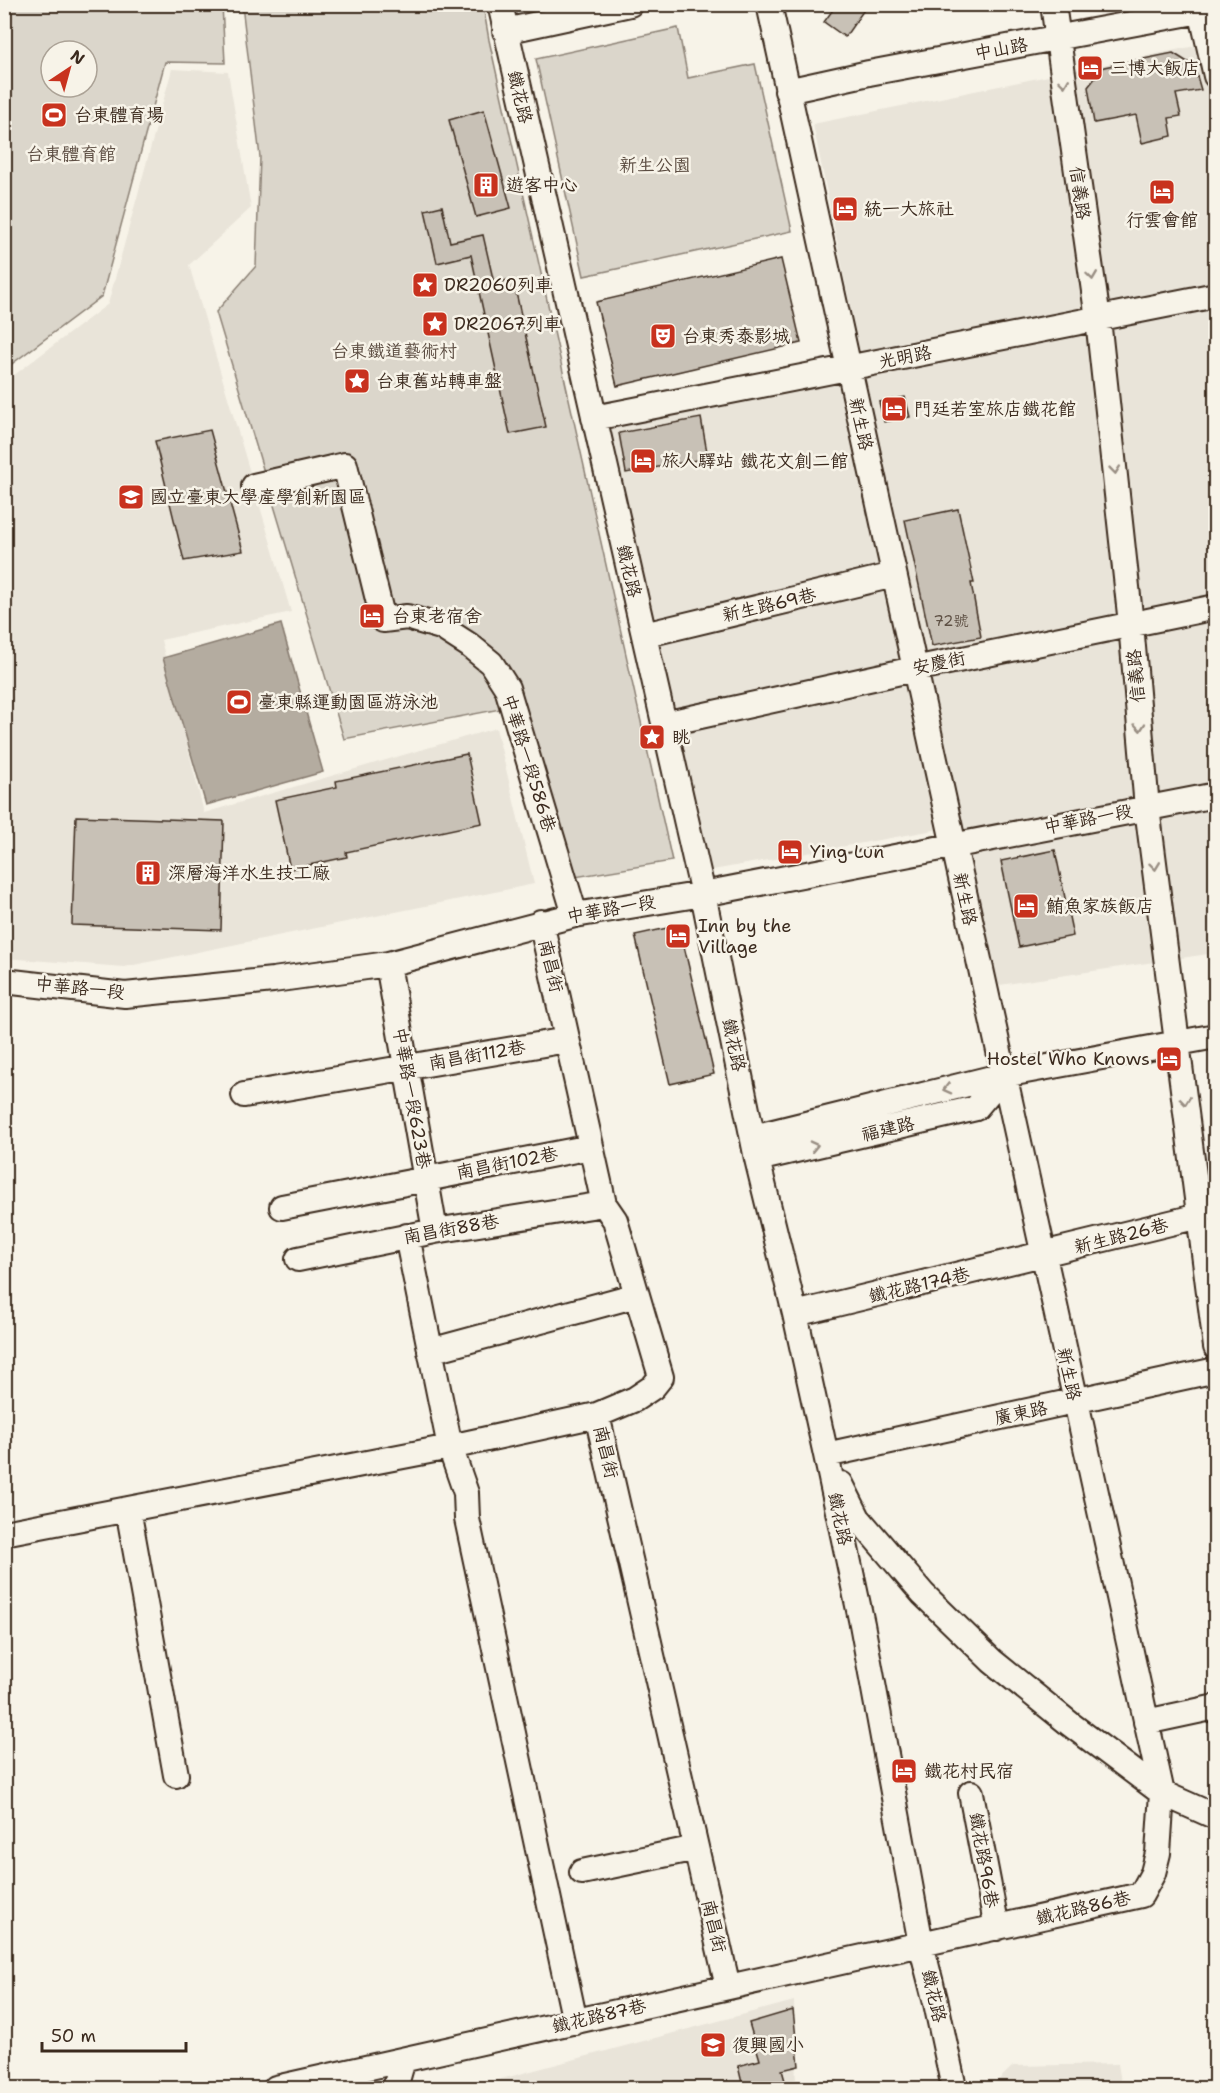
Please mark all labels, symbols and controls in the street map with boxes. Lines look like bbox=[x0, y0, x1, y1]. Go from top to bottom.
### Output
street label: 中山路 bbox=[972, 32, 1030, 66]
north arrow bbox=[39, 39, 99, 99]
text: N bbox=[66, 45, 89, 69]
hotel icon: 三博大飯店 bbox=[1075, 53, 1105, 83]
place label: 三博大飯店 bbox=[1110, 56, 1200, 80]
street label: 鐵花路 bbox=[502, 68, 538, 126]
one-way arrow bbox=[1058, 79, 1070, 88]
sports icon: 台東體育場 bbox=[39, 100, 69, 130]
place label: 台東體育場 bbox=[74, 103, 164, 127]
park label: 台東體育館 bbox=[26, 142, 116, 166]
park label: 新生公園 bbox=[619, 153, 691, 177]
street label: 信義路 bbox=[1064, 165, 1096, 221]
building icon: 遊客中心 bbox=[471, 170, 501, 200]
place label: 遊客中心 bbox=[506, 173, 578, 197]
hotel icon: 行雲會館 bbox=[1147, 177, 1177, 207]
hotel icon: 統一大旅社 bbox=[830, 194, 860, 224]
place label: 統一大旅社 bbox=[864, 197, 954, 221]
place label: 行雲會館 bbox=[1126, 208, 1198, 232]
place icon: DR2060列車 bbox=[410, 270, 440, 300]
one-way arrow bbox=[1086, 272, 1098, 281]
place label: DR2060列車 bbox=[444, 273, 553, 297]
place icon: DR2067列車 bbox=[420, 309, 450, 339]
place label: DR2067列車 bbox=[454, 312, 561, 336]
theatre icon: 台東秀泰影城 bbox=[648, 321, 678, 351]
place label: 台東秀泰影城 bbox=[682, 324, 790, 348]
park label: 台東鐵道藝術村 bbox=[331, 339, 457, 363]
street label: 光明路 bbox=[876, 340, 934, 374]
place icon: 台東舊站轉車盤 bbox=[342, 366, 372, 396]
place label: 台東舊站轉車盤 bbox=[376, 369, 502, 393]
hotel icon: 門廷若室旅店鐵花館 bbox=[879, 394, 909, 424]
street label: 新生路 bbox=[844, 395, 878, 453]
place label: 門廷若室旅店鐵花館 bbox=[914, 397, 1076, 421]
hotel icon: 旅人驛站 鐵花文創二館 bbox=[628, 446, 658, 476]
place label: 旅人驛站 鐵花文創二館 bbox=[662, 449, 848, 473]
one-way arrow bbox=[1108, 465, 1121, 474]
school or university icon: 國立臺東大學產學創新園區 bbox=[116, 482, 146, 512]
place label: 國立臺東大學產學創新園區 bbox=[150, 485, 366, 509]
street label: 鐵花路 bbox=[611, 542, 647, 600]
street label: 新生路69巷 bbox=[720, 583, 818, 627]
hotel icon: 台東老宿舍 bbox=[357, 601, 387, 631]
place label: 台東老宿舍 bbox=[392, 604, 482, 628]
house number: 72號 bbox=[934, 611, 968, 631]
street label: 安慶街 bbox=[910, 646, 968, 680]
street label: 信義路 bbox=[1122, 648, 1150, 704]
sports icon: 臺東縣運動園區游泳池 bbox=[224, 687, 254, 717]
place label: 臺東縣運動園區游泳池 bbox=[258, 690, 438, 714]
street label: 中華路一段586巷 bbox=[497, 691, 561, 835]
place icon: 眺 bbox=[637, 722, 667, 752]
one-way arrow bbox=[1133, 722, 1146, 731]
place label: 眺 bbox=[672, 725, 690, 749]
street label: 中華路一段 bbox=[1042, 799, 1134, 839]
hotel icon: Ying Lun bbox=[775, 837, 805, 867]
place label: Ying Lun bbox=[810, 840, 884, 864]
building icon: 深層海洋水生技工廠 bbox=[133, 858, 163, 888]
place label: 深層海洋水生技工廠 bbox=[168, 861, 330, 885]
one-way arrow bbox=[1148, 861, 1160, 870]
street label: 新生路 bbox=[948, 870, 982, 928]
street label: 中華路一段 bbox=[565, 889, 657, 929]
hotel icon: 鮪魚家族飯店 bbox=[1011, 891, 1041, 921]
place label: 鮪魚家族飯店 bbox=[1046, 894, 1154, 918]
place label: Inn by the Village bbox=[698, 914, 791, 959]
hotel icon: Inn by the Village bbox=[663, 921, 693, 951]
street label: 南昌街 bbox=[533, 937, 569, 995]
street label: 中華路一段 bbox=[34, 971, 126, 1005]
street label: 鐵花路 bbox=[717, 1016, 751, 1074]
street label: 中華路一段623巷 bbox=[388, 1025, 436, 1171]
street label: 南昌街112巷 bbox=[427, 1035, 527, 1075]
hotel icon: Hostel Who Knows bbox=[1154, 1044, 1184, 1074]
place label: Hostel Who Knows bbox=[987, 1047, 1150, 1071]
one-way arrow bbox=[942, 1081, 952, 1094]
one-way arrow bbox=[1178, 1096, 1190, 1106]
street label: 福建路 bbox=[859, 1111, 917, 1147]
one-way arrow bbox=[809, 1140, 819, 1153]
street label: 南昌街102巷 bbox=[454, 1141, 560, 1185]
street label: 南昌街88巷 bbox=[401, 1209, 501, 1249]
street label: 新生路26巷 bbox=[1071, 1213, 1171, 1259]
street label: 鐵花路174巷 bbox=[866, 1262, 972, 1308]
street label: 新生路 bbox=[1052, 1345, 1086, 1403]
street label: 廣東路 bbox=[992, 1396, 1050, 1430]
street label: 南昌街 bbox=[588, 1423, 624, 1481]
street label: 鐵花路 bbox=[823, 1490, 857, 1548]
hotel icon: 鐵花村民宿 bbox=[889, 1756, 919, 1786]
place label: 鐵花村民宿 bbox=[924, 1759, 1014, 1783]
street label: 鐵花路96巷 bbox=[964, 1810, 1004, 1910]
street label: 鐵花路86巷 bbox=[1033, 1885, 1133, 1931]
street label: 南昌街 bbox=[696, 1897, 732, 1955]
street label: 鐵花路 bbox=[916, 1967, 952, 2025]
street label: 鐵花路87巷 bbox=[549, 1994, 649, 2038]
scale bar bbox=[42, 2015, 186, 2053]
text: 50 m bbox=[51, 2024, 96, 2048]
school or university icon: 復興國小 bbox=[698, 2030, 728, 2060]
place label: 復興國小 bbox=[732, 2033, 804, 2057]

